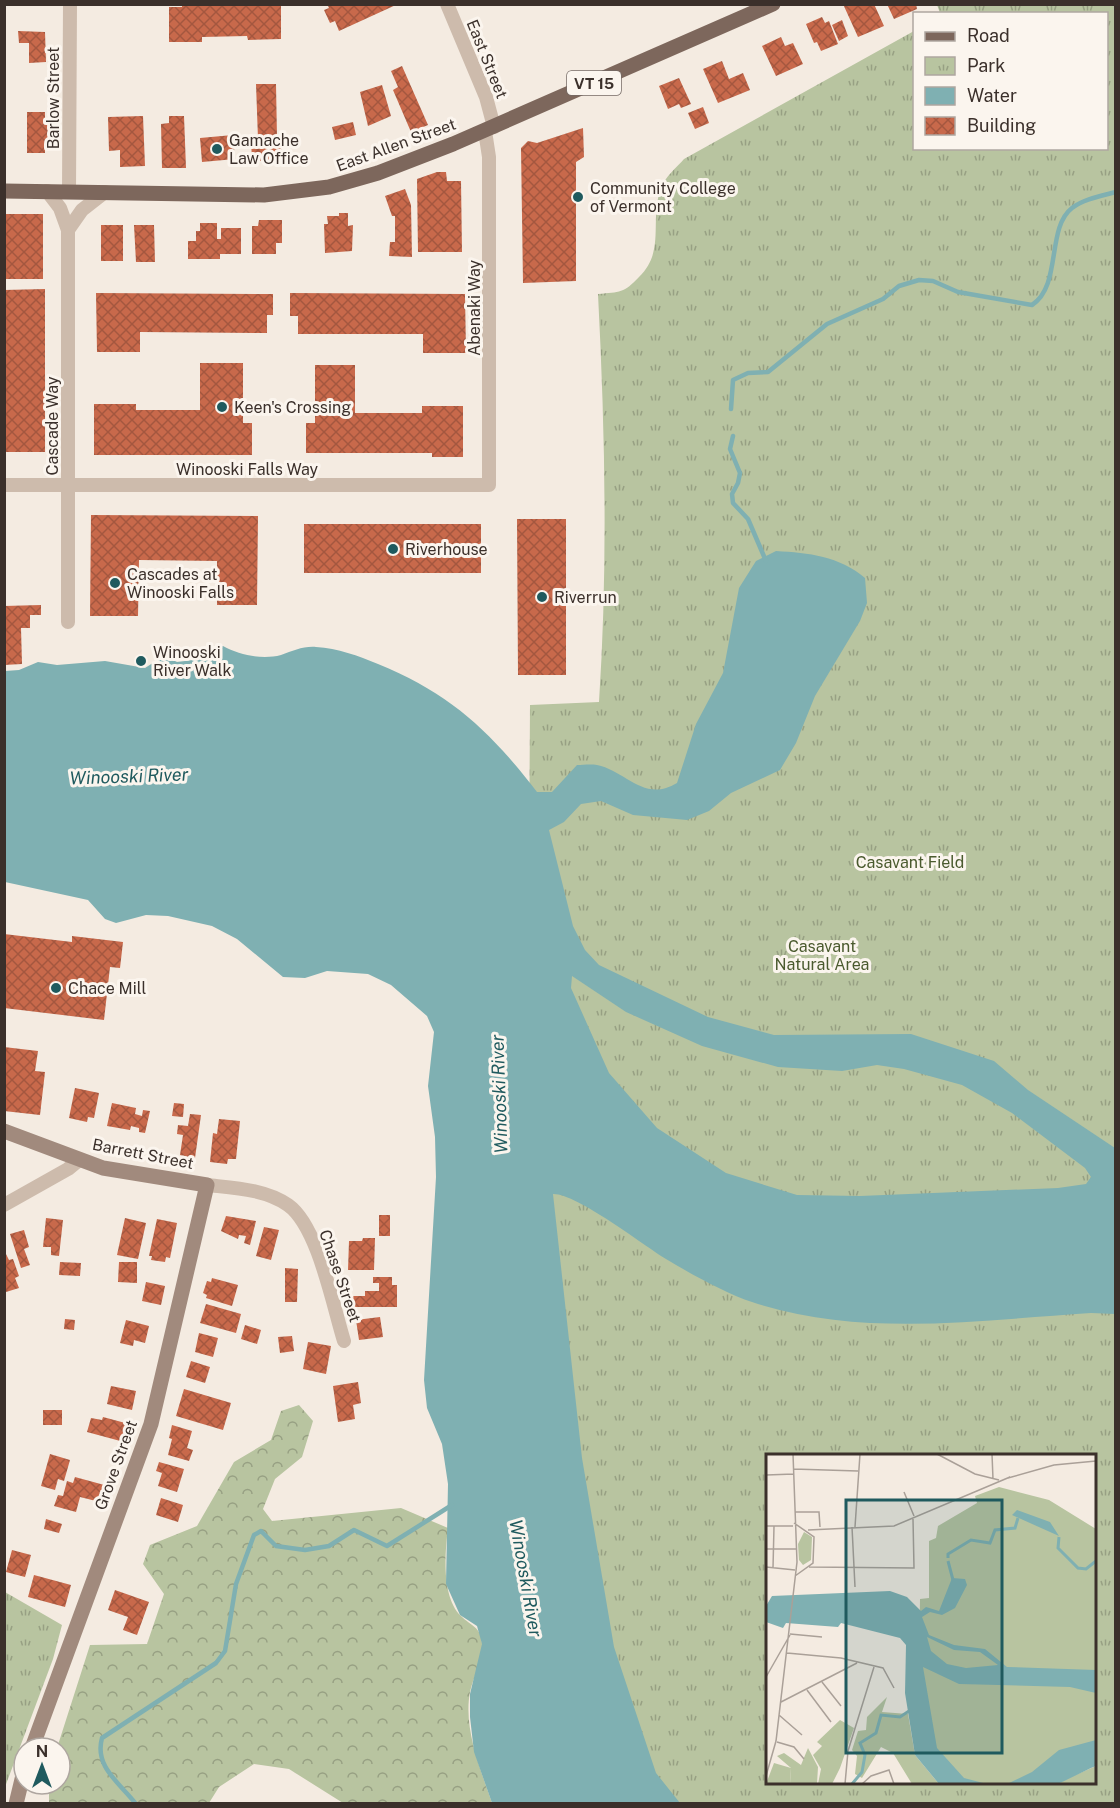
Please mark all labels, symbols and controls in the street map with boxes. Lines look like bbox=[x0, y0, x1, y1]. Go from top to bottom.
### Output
legend bbox=[913, 12, 1108, 150]
street label: East Street bbox=[463, 17, 511, 101]
text: Road bbox=[967, 25, 1010, 46]
street label: Barlow Street bbox=[44, 47, 63, 149]
text: Park bbox=[967, 55, 1005, 76]
road number: VT 15 bbox=[567, 71, 621, 95]
text: Water bbox=[967, 85, 1017, 106]
street label: East Allen Street bbox=[334, 115, 458, 175]
text: Building bbox=[967, 115, 1036, 136]
place label: Gamache Law Office bbox=[229, 131, 308, 168]
marker: Gamache Law Office bbox=[210, 142, 224, 156]
place label: Community College of Vermont bbox=[590, 179, 736, 216]
marker: Community College of Vermont bbox=[571, 190, 585, 204]
street label: Abenaki Way bbox=[465, 259, 484, 356]
street label: Cascade Way bbox=[43, 376, 62, 475]
place label: Keen's Crossing bbox=[234, 398, 351, 417]
marker: Keen's Crossing bbox=[215, 400, 229, 414]
street label: Winooski Falls Way bbox=[176, 460, 319, 479]
place label: Riverhouse bbox=[405, 540, 488, 559]
marker: Riverhouse bbox=[386, 542, 400, 556]
place label: Cascades at Winooski Falls bbox=[127, 565, 234, 602]
marker: Cascades at Winooski Falls bbox=[108, 576, 122, 590]
place label: Riverrun bbox=[554, 588, 617, 607]
marker: Riverrun bbox=[535, 590, 549, 604]
place label: Winooski River Walk bbox=[153, 643, 232, 680]
marker: Winooski River Walk bbox=[134, 654, 148, 668]
water label: Winooski River bbox=[69, 763, 189, 789]
park label: Casavant Field bbox=[856, 853, 964, 872]
park label: Casavant Natural Area bbox=[775, 937, 869, 974]
place label: Chace Mill bbox=[68, 979, 146, 998]
marker: Chace Mill bbox=[49, 981, 63, 995]
water label: Winooski River bbox=[486, 1034, 512, 1154]
street label: Barrett Street bbox=[91, 1135, 195, 1173]
street label: Chase Street bbox=[315, 1227, 365, 1325]
street label: Grove Street bbox=[91, 1417, 141, 1513]
inset map bbox=[766, 1454, 1096, 1784]
water label: Winooski River bbox=[505, 1518, 547, 1639]
north arrow bbox=[12, 1736, 72, 1796]
text: N bbox=[36, 1742, 48, 1761]

